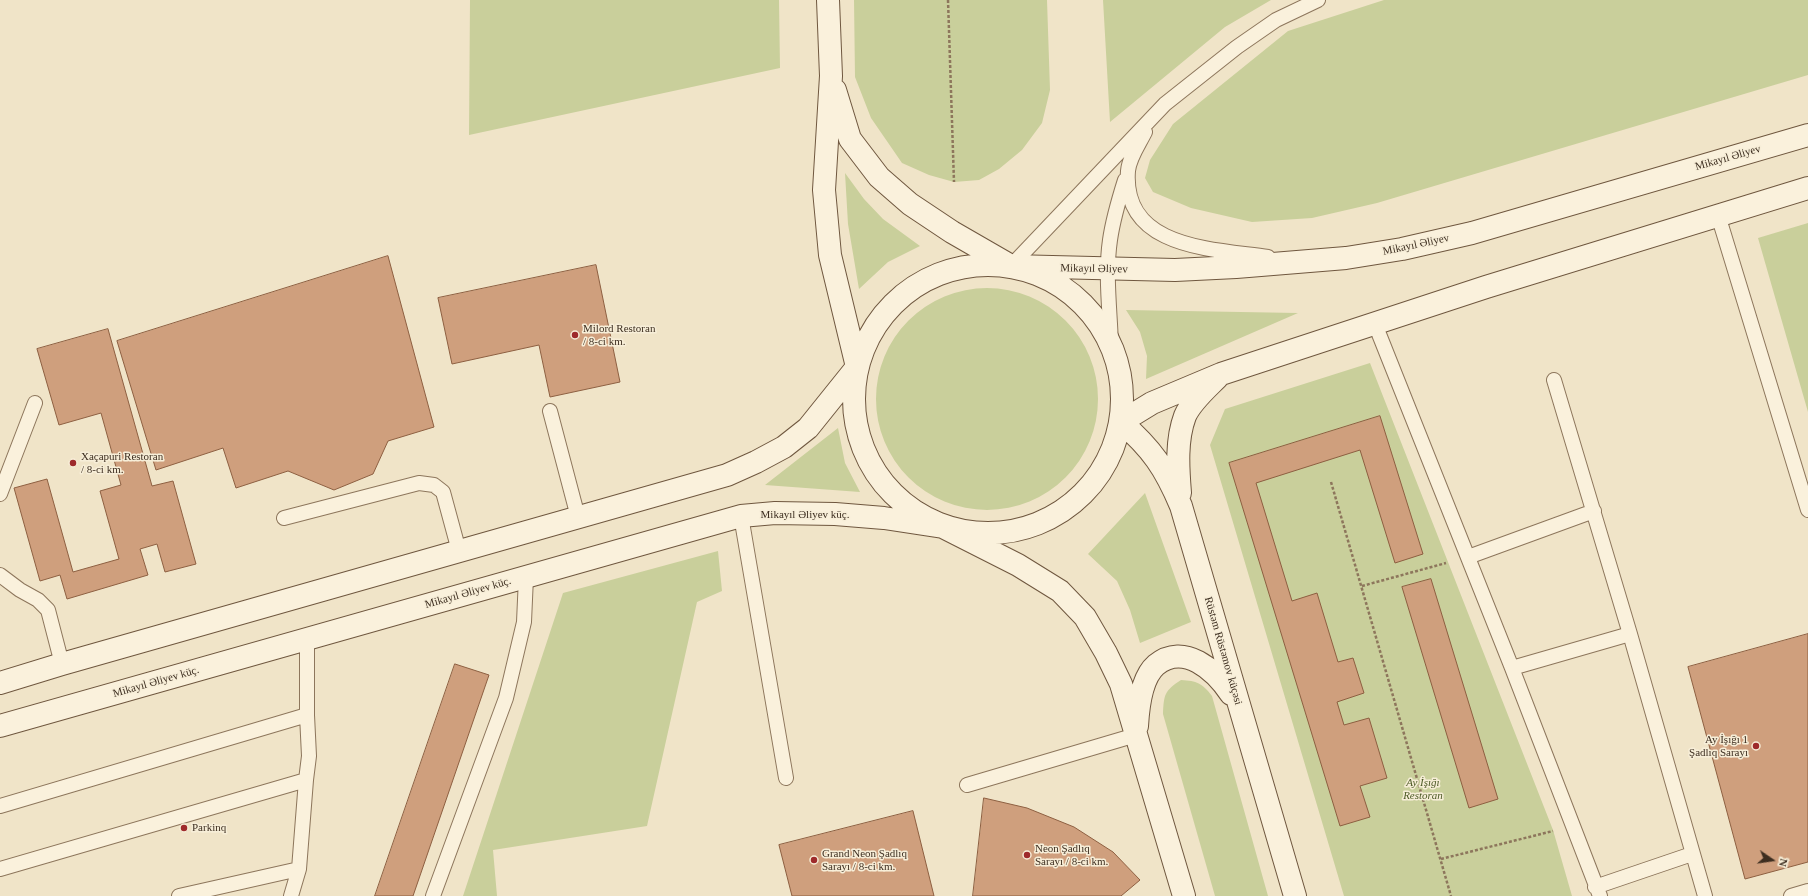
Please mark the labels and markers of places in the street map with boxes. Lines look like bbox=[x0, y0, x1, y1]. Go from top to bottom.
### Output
place label: Milord Restoran / 8-ci km. bbox=[583, 322, 655, 348]
marker: Milord Restoran / 8-ci km. bbox=[570, 330, 580, 340]
place label: Xaçapuri Restoran / 8-ci km. bbox=[81, 450, 163, 476]
marker: Xaçapuri Restoran / 8-ci km. bbox=[68, 458, 78, 468]
place label: Ay İşığı 1 Şadlıq Sarayı bbox=[1689, 733, 1748, 759]
marker: Ay İşığı 1 Şadlıq Sarayı bbox=[1751, 741, 1761, 751]
place label: Parkinq bbox=[192, 821, 226, 835]
marker: Parkinq bbox=[179, 823, 189, 833]
place label: Neon Şadlıq Sarayı / 8-ci km. bbox=[1035, 842, 1108, 868]
place label: Grand Neon Şadlıq Sarayı / 8-ci km. bbox=[822, 847, 907, 873]
marker: Neon Şadlıq Sarayı / 8-ci km. bbox=[1022, 850, 1032, 860]
marker: Grand Neon Şadlıq Sarayı / 8-ci km. bbox=[809, 855, 819, 865]

